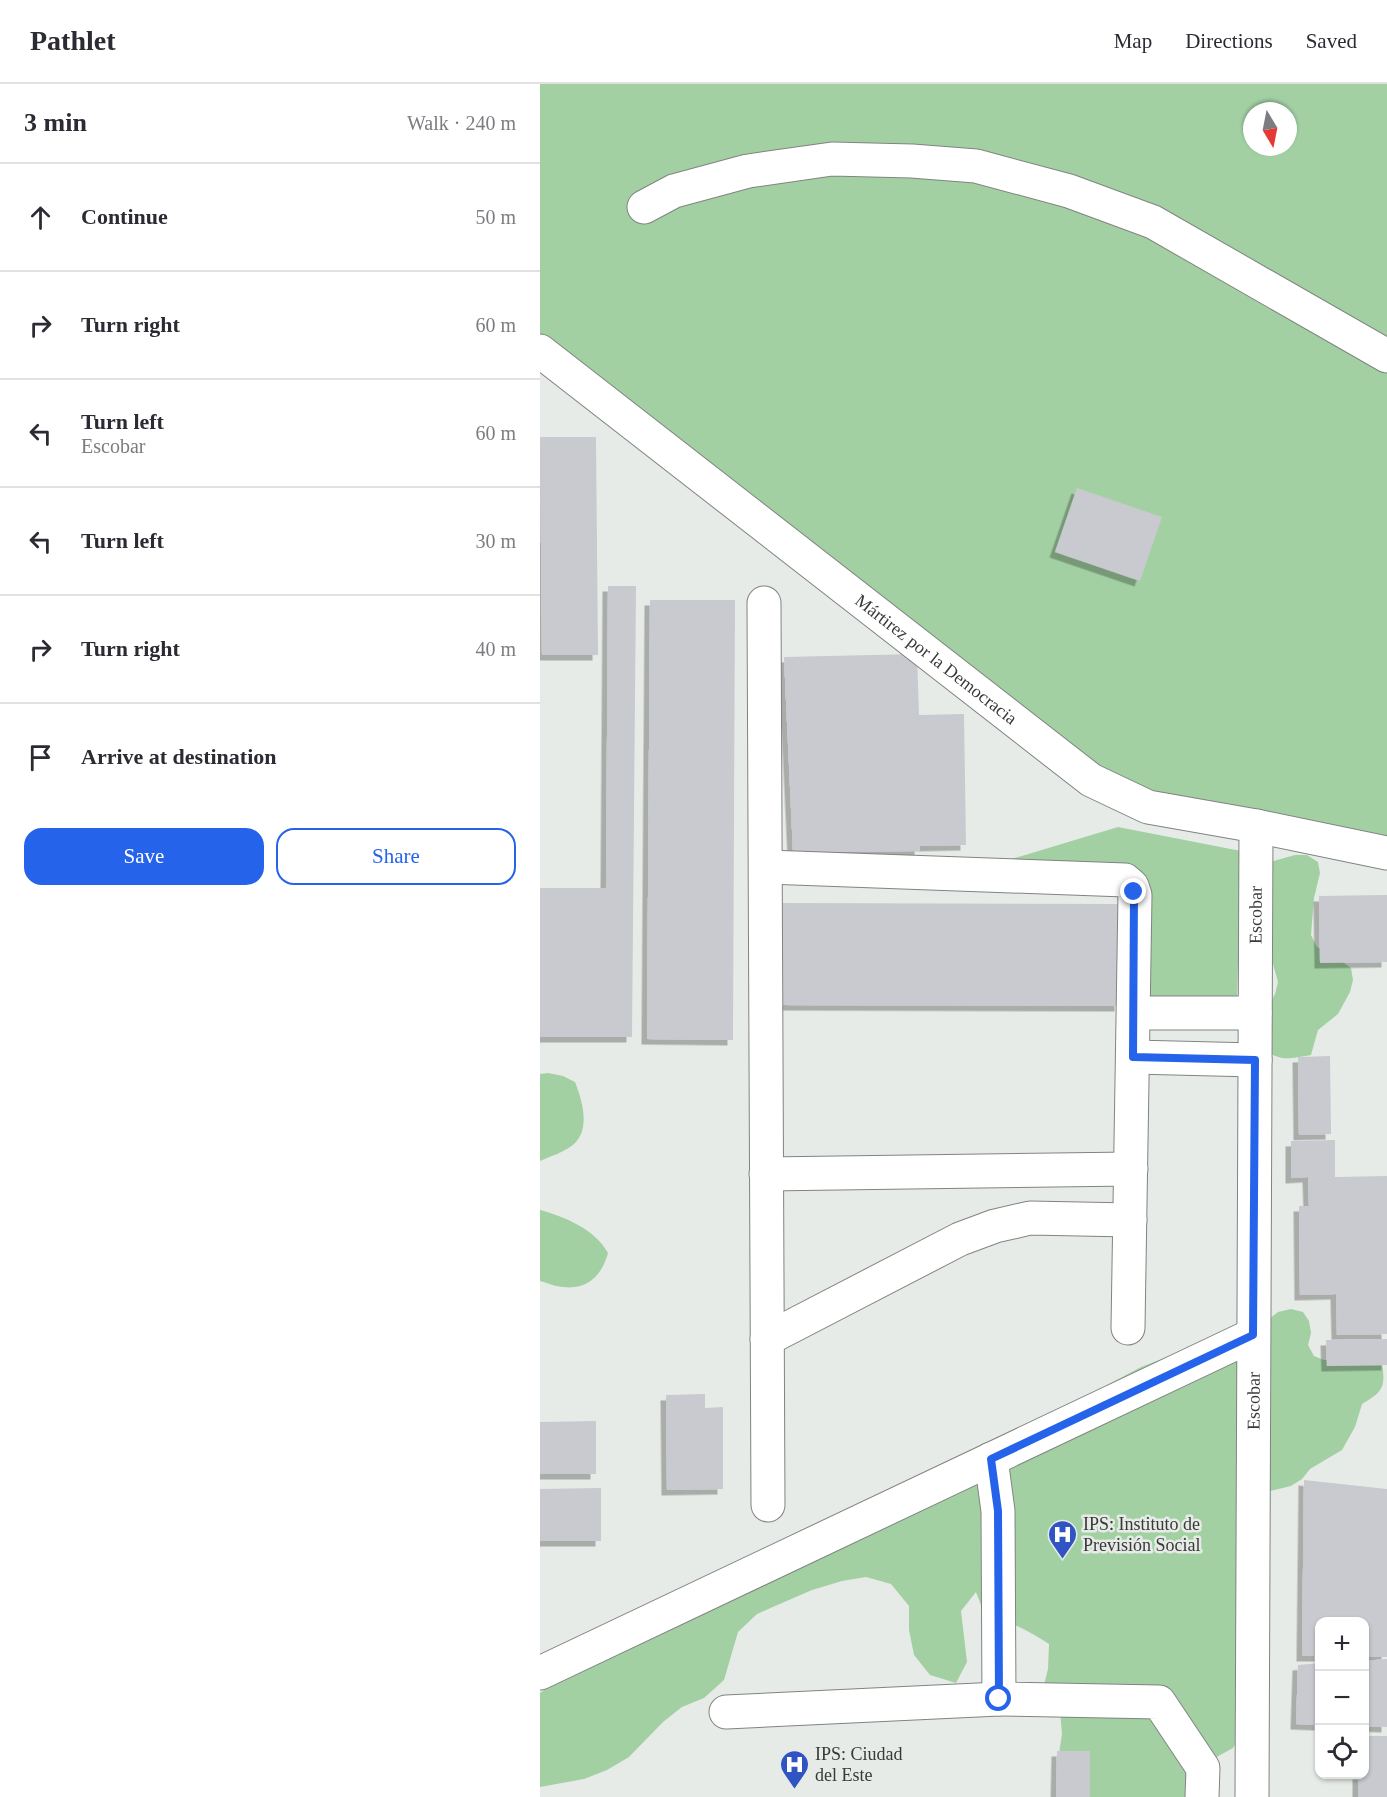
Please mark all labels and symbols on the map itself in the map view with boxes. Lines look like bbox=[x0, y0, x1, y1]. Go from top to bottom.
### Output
north arrow bbox=[1243, 102, 1297, 156]
street label: Mártirez por la Democracia bbox=[851, 590, 1021, 729]
route end bbox=[1120, 878, 1146, 904]
street label: Escobar bbox=[1246, 886, 1266, 944]
street label: Escobar bbox=[1244, 1372, 1264, 1430]
place label: IPS: Instituto de Previsión Social bbox=[1083, 1514, 1201, 1555]
hospital icon: IPS: Instituto de Previsión Social bbox=[1046, 1518, 1078, 1560]
route start bbox=[985, 1685, 1011, 1711]
place label: IPS: Ciudad del Este bbox=[815, 1744, 903, 1785]
hospital icon: IPS: Ciudad del Este bbox=[778, 1748, 810, 1790]

